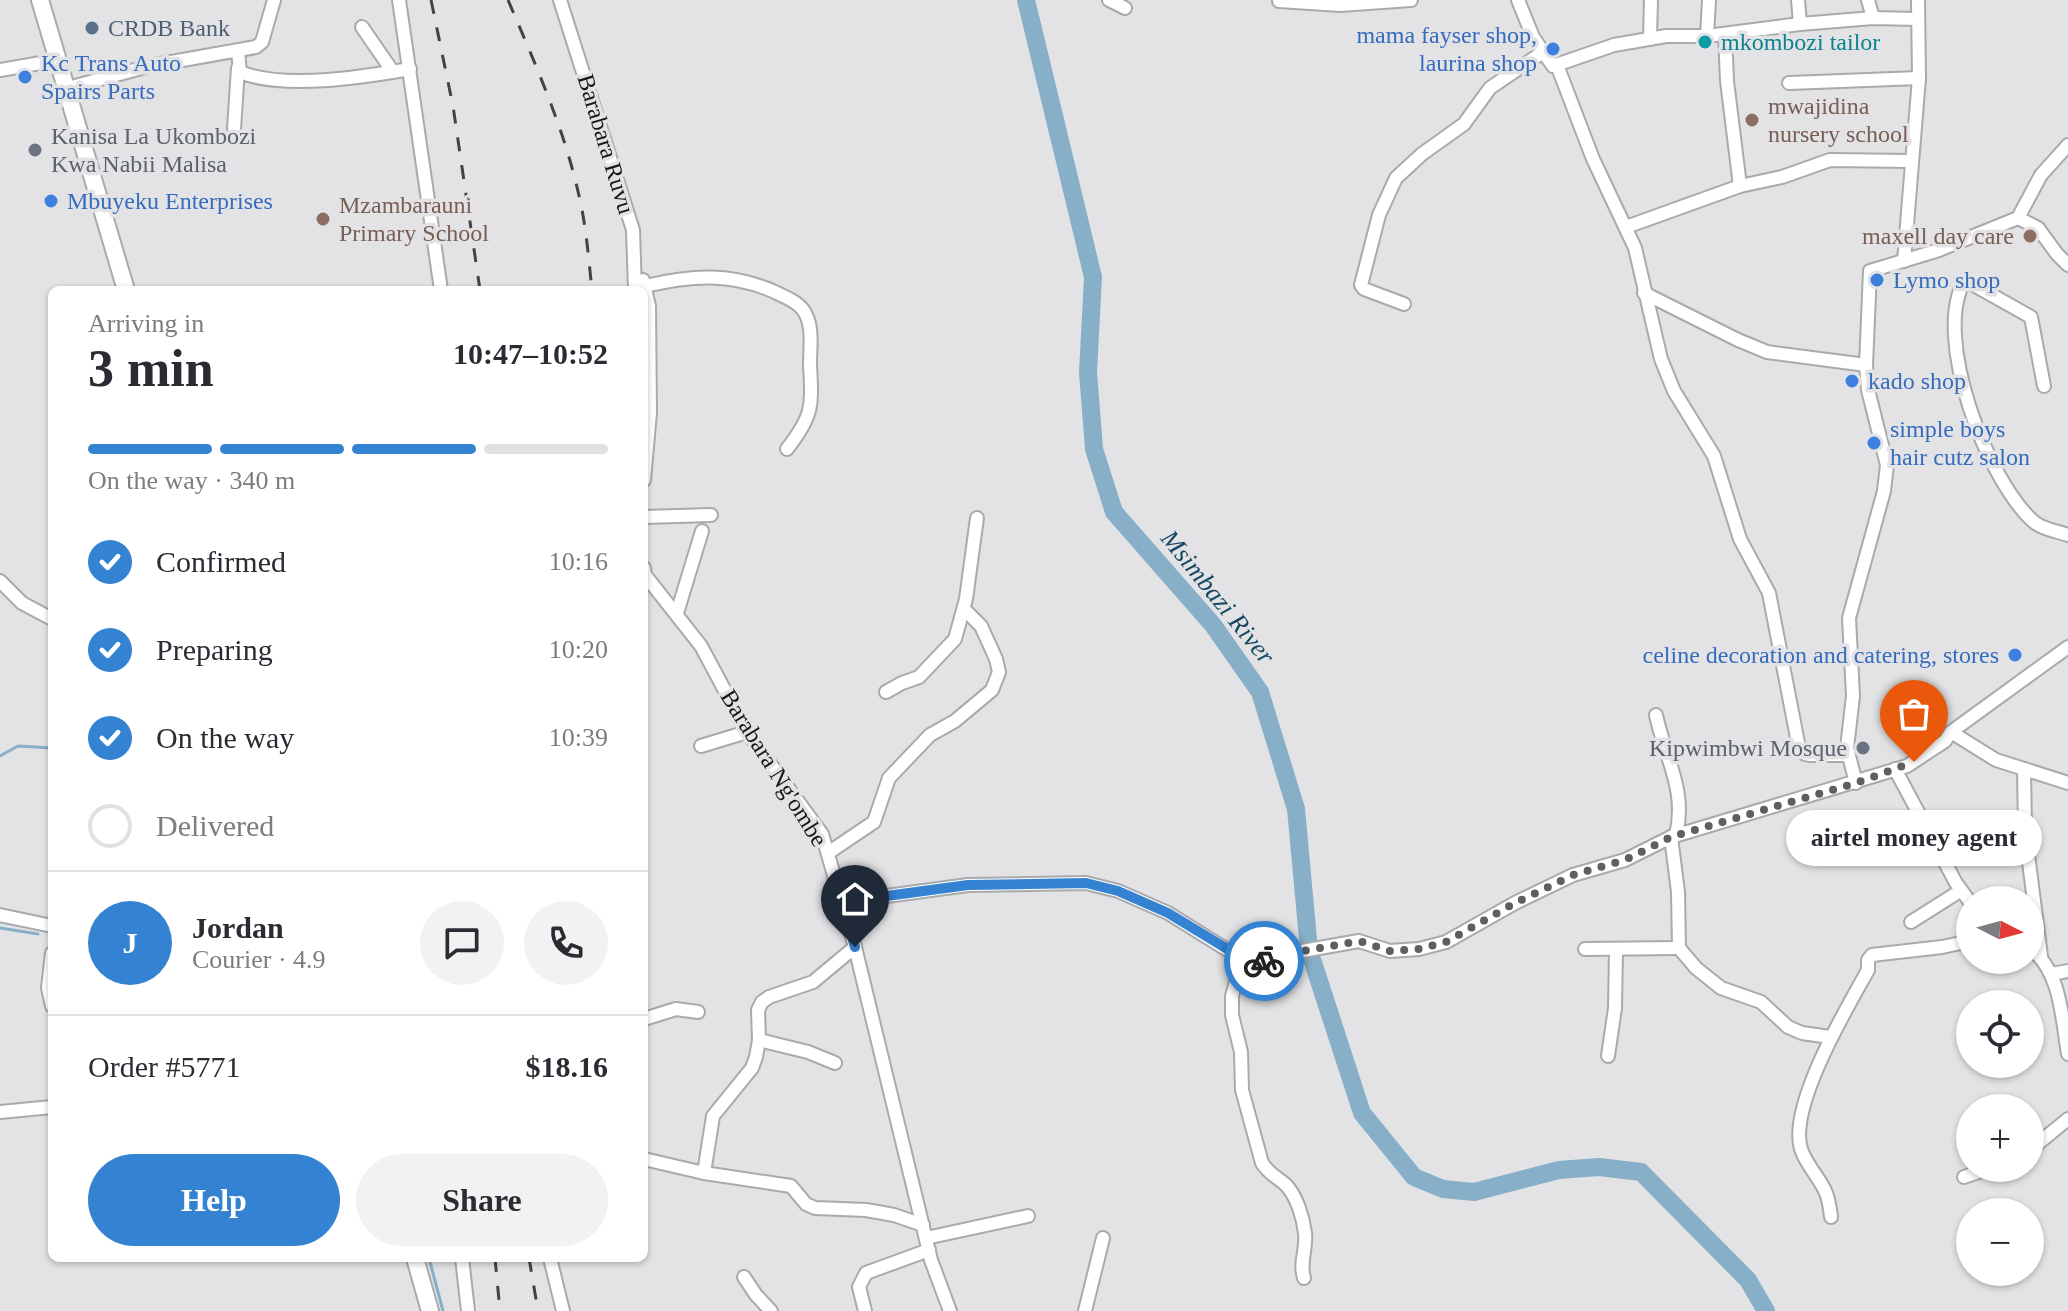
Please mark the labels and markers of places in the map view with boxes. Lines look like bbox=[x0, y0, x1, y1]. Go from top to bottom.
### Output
place label: CRDB Bank bbox=[108, 15, 230, 41]
marker: CRDB Bank bbox=[83, 19, 101, 37]
place label: mama fayser shop, laurina shop bbox=[1356, 22, 1537, 76]
place label: mkombozi tailor bbox=[1721, 29, 1880, 55]
marker: mkombozi tailor bbox=[1696, 33, 1714, 51]
marker: mama fayser shop, laurina shop bbox=[1544, 40, 1562, 58]
place label: Kc Trans Auto Spairs Parts bbox=[41, 50, 181, 104]
marker: Kc Trans Auto Spairs Parts bbox=[16, 68, 34, 86]
place label: mwajidina nursery school bbox=[1768, 93, 1909, 147]
marker: mwajidina nursery school bbox=[1743, 111, 1761, 129]
place label: Kanisa La Ukombozi Kwa Nabii Malisa bbox=[51, 123, 257, 177]
marker: Kanisa La Ukombozi Kwa Nabii Malisa bbox=[26, 141, 44, 159]
place label: Mbuyeku Enterprises bbox=[67, 188, 273, 214]
marker: Mbuyeku Enterprises bbox=[42, 192, 60, 210]
place label: Mzambarauni Primary School bbox=[339, 192, 489, 246]
marker: Mzambarauni Primary School bbox=[314, 210, 332, 228]
place label: maxell day care bbox=[1862, 223, 2014, 249]
marker: maxell day care bbox=[2021, 227, 2039, 245]
place label: Lymo shop bbox=[1893, 267, 2000, 293]
marker: Lymo shop bbox=[1868, 271, 1886, 289]
place label: kado shop bbox=[1868, 368, 1966, 394]
marker: kado shop bbox=[1843, 372, 1861, 390]
place label: simple boys hair cutz salon bbox=[1890, 416, 2030, 470]
marker: simple boys hair cutz salon bbox=[1865, 434, 1883, 452]
place label: celine decoration and catering, stores bbox=[1642, 642, 1999, 668]
marker: celine decoration and catering, stores bbox=[2006, 646, 2024, 664]
pin bbox=[1880, 680, 1948, 762]
place label: Kipwimbwi Mosque bbox=[1649, 735, 1847, 761]
marker: Kipwimbwi Mosque bbox=[1854, 739, 1872, 757]
callout: airtel money agent bbox=[1786, 810, 2042, 866]
pin bbox=[821, 865, 889, 947]

